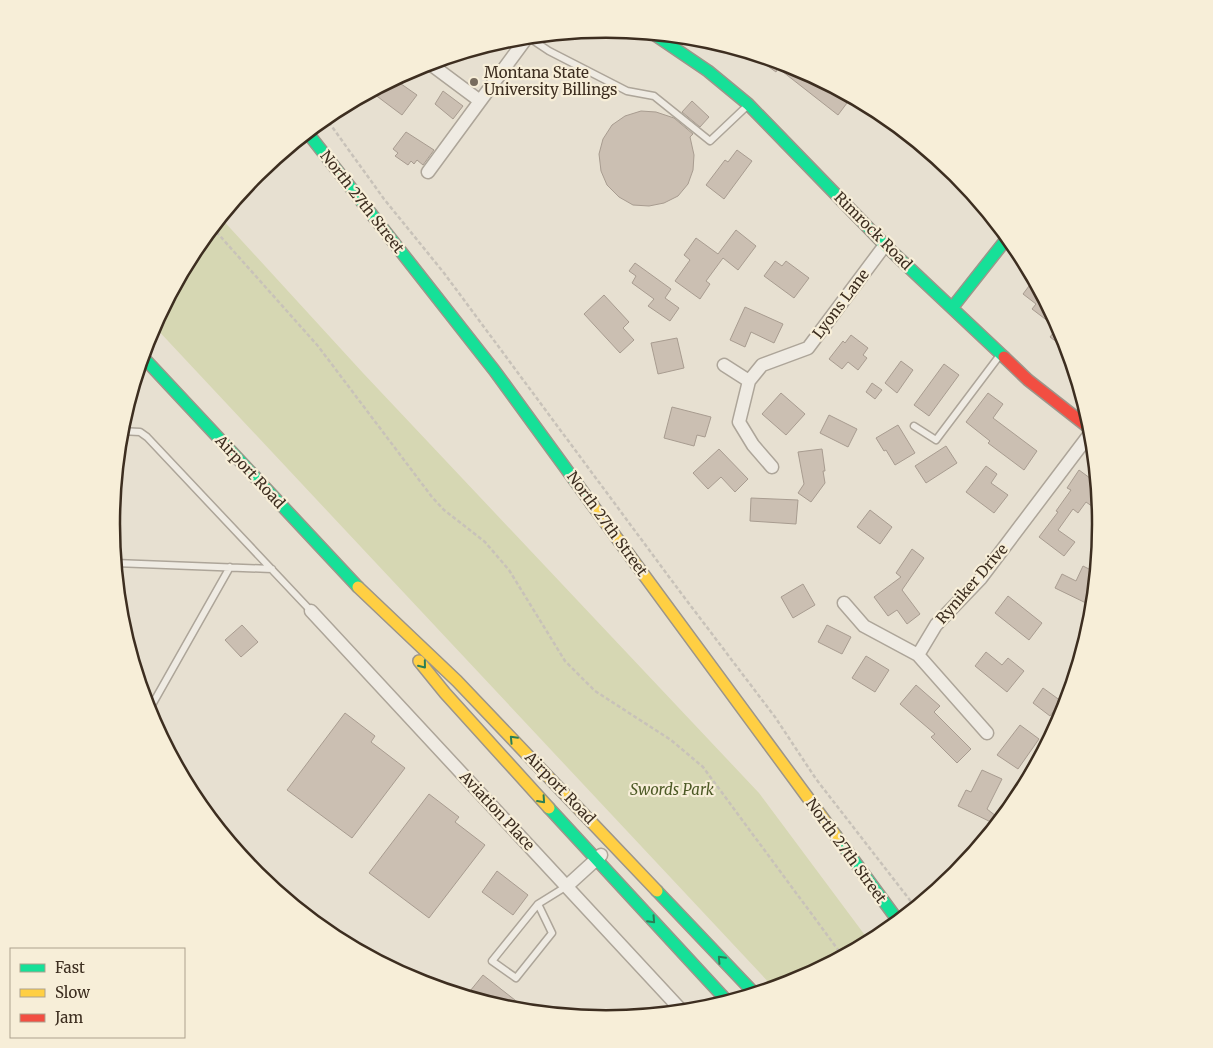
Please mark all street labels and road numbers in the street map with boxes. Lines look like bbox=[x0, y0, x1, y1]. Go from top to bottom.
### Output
street label: North 27th Street bbox=[316, 147, 408, 257]
street label: Rimrock Road bbox=[830, 188, 916, 274]
street label: Lyons Lane bbox=[808, 265, 873, 342]
street label: Airport Road bbox=[211, 430, 289, 512]
street label: North 27th Street bbox=[563, 468, 652, 580]
street label: Ryniker Drive bbox=[932, 540, 1012, 628]
street label: Airport Road bbox=[520, 747, 600, 828]
street label: Aviation Place bbox=[455, 766, 539, 854]
street label: North 27th Street bbox=[802, 795, 891, 907]

